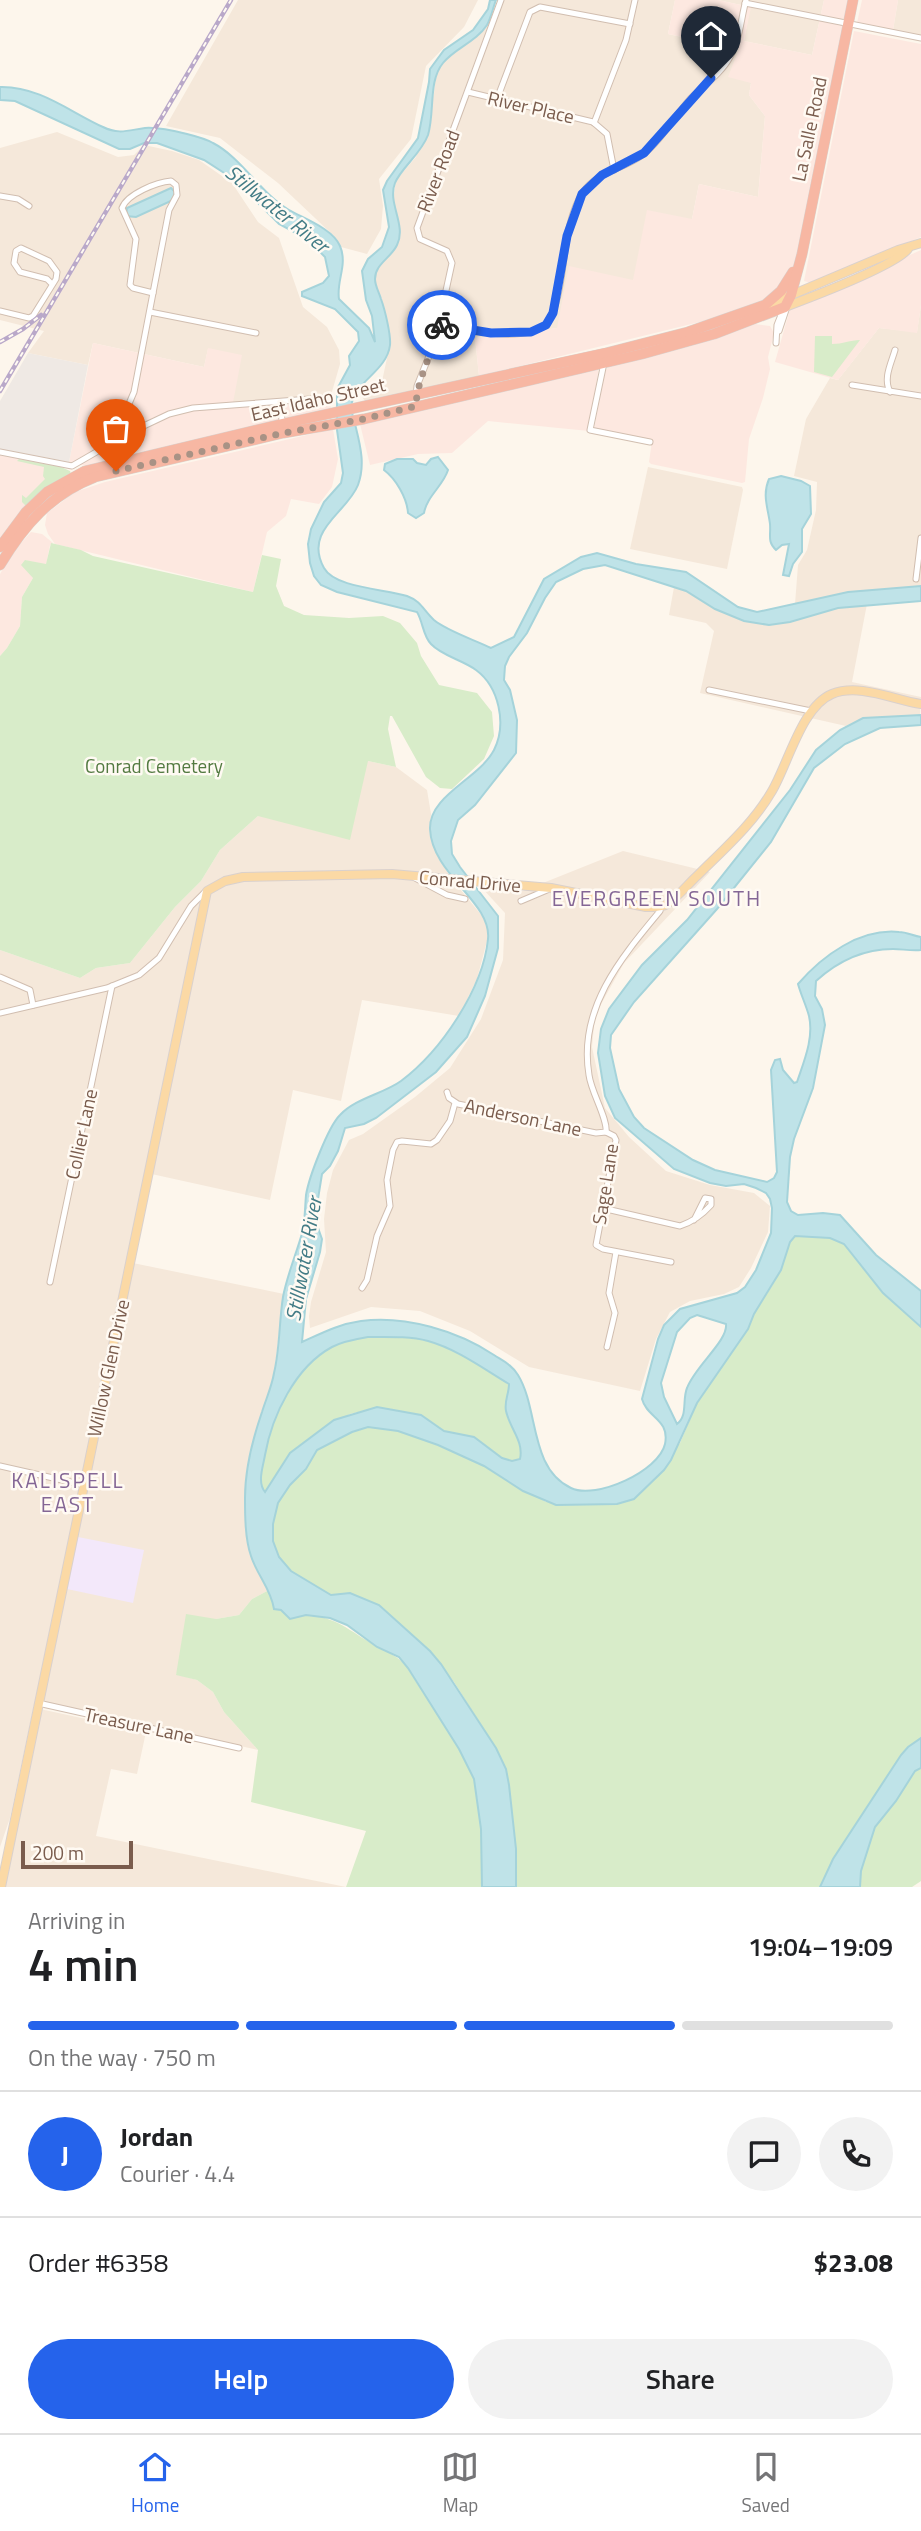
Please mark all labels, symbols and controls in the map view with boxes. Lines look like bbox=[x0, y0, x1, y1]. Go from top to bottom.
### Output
pin bbox=[681, 6, 741, 78]
icon: home bbox=[692, 17, 730, 55]
street label: La Salle Road bbox=[783, 74, 834, 184]
street label: River Place bbox=[485, 82, 577, 131]
street label: River Road bbox=[409, 125, 467, 216]
water label: Stillwater River bbox=[219, 156, 338, 262]
courier bbox=[407, 290, 477, 360]
icon: bike bbox=[423, 306, 461, 344]
street label: East Idaho Street bbox=[248, 369, 388, 428]
pin bbox=[86, 399, 146, 471]
icon: bag bbox=[97, 410, 135, 448]
park label: Conrad Cemetery bbox=[85, 751, 223, 780]
street label: Conrad Drive bbox=[418, 862, 522, 899]
district label: EVERGREEN SOUTH bbox=[552, 882, 762, 914]
street label: Collier Lane bbox=[57, 1086, 104, 1182]
street label: Anderson Lane bbox=[462, 1090, 585, 1143]
street label: Sage Lane bbox=[584, 1141, 625, 1227]
water label: Stillwater River bbox=[276, 1192, 330, 1323]
street label: Willow Glen Drive bbox=[79, 1296, 136, 1439]
district label: KALISPELL EAST bbox=[11, 1464, 125, 1520]
street label: Treasure Lane bbox=[82, 1699, 197, 1750]
scale bar bbox=[21, 1838, 133, 1870]
text: 200 m bbox=[32, 1838, 84, 1867]
text: Arriving in bbox=[28, 1903, 125, 1938]
text: 19:04–19:09 bbox=[748, 1927, 893, 1966]
text: 4 min bbox=[28, 1929, 139, 1999]
text: On the way · 750 m bbox=[28, 2040, 216, 2075]
text: Jordan bbox=[120, 2117, 193, 2156]
button: chat bbox=[727, 2117, 801, 2191]
button: phone bbox=[819, 2117, 893, 2191]
text: J bbox=[61, 2135, 69, 2174]
text: Courier · 4.4 bbox=[120, 2156, 235, 2191]
text: Order #6358 bbox=[28, 2243, 168, 2282]
text: $23.08 bbox=[814, 2243, 893, 2282]
button: Help bbox=[28, 2339, 454, 2419]
button: Share bbox=[468, 2339, 893, 2419]
tab: Home bbox=[131, 2448, 179, 2519]
tab: Map bbox=[441, 2448, 479, 2519]
tab: Saved bbox=[742, 2448, 790, 2519]

